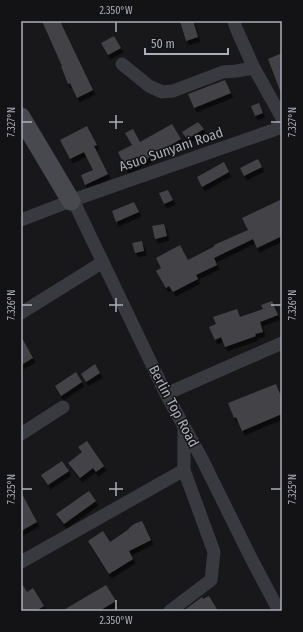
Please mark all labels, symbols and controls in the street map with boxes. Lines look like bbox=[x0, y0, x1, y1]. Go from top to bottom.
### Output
text: 2.350°W bbox=[99, 5, 133, 17]
scale bar bbox=[145, 30, 228, 56]
text: 50 m bbox=[151, 37, 175, 51]
text: 7.327°N bbox=[6, 107, 18, 137]
text: 7.327°N bbox=[287, 107, 299, 137]
street label: Asuo Sunyani Road bbox=[117, 124, 225, 175]
text: 7.326°N bbox=[6, 290, 18, 320]
text: 7.326°N bbox=[287, 290, 299, 320]
street label: Berlin Top Road bbox=[145, 362, 202, 450]
text: 7.325°N bbox=[6, 474, 18, 504]
text: 7.325°N bbox=[287, 474, 299, 504]
text: 2.350°W bbox=[99, 615, 133, 627]

